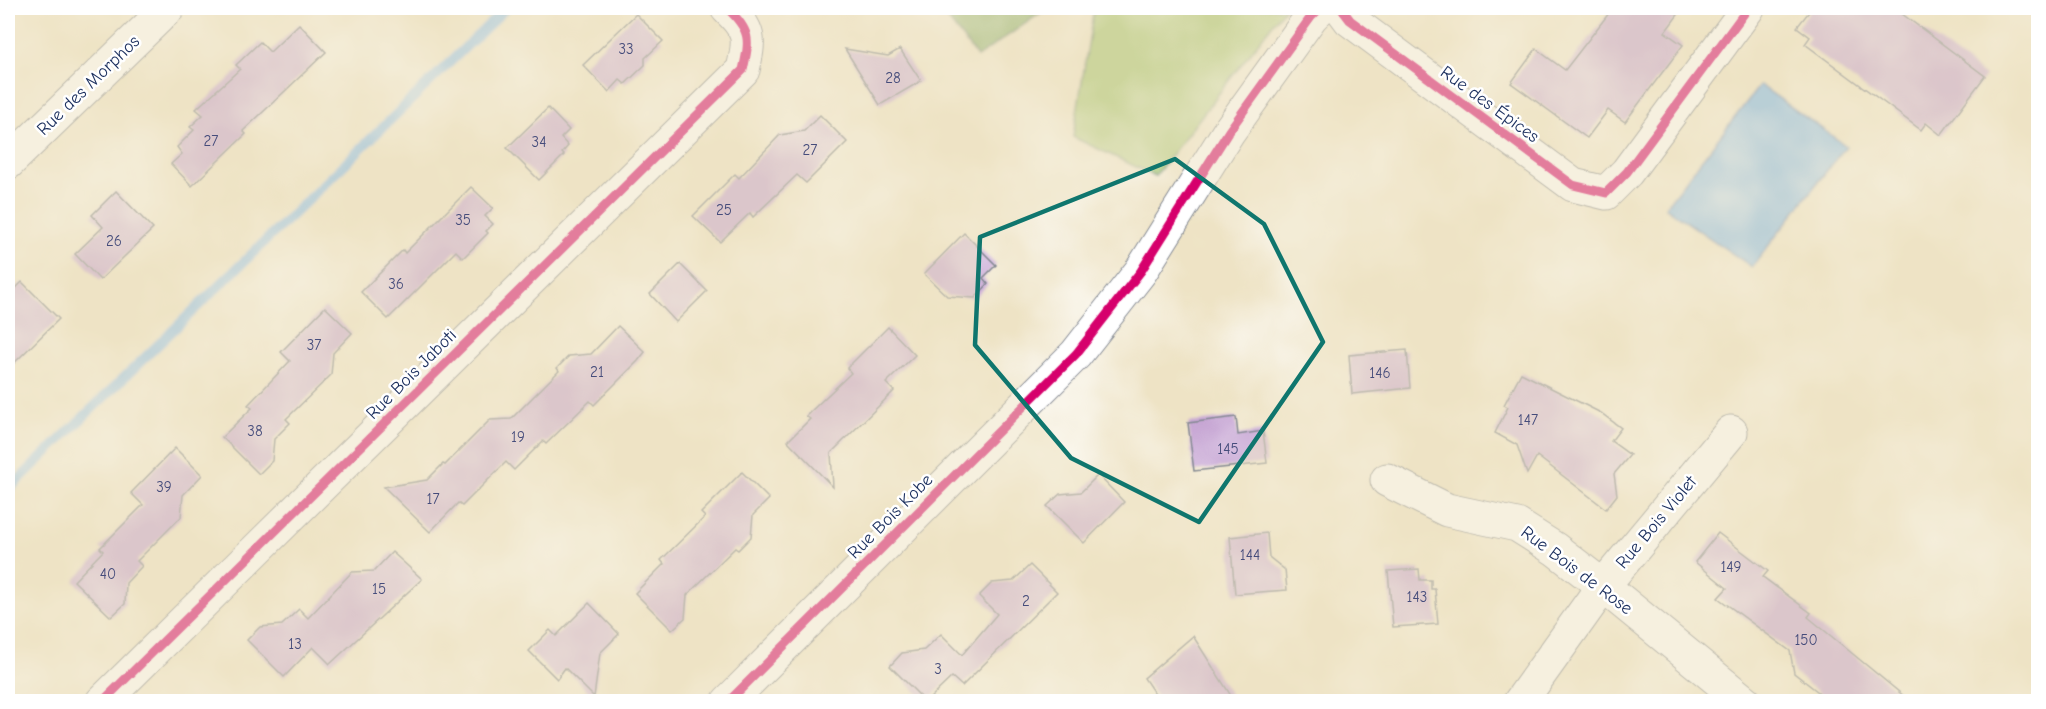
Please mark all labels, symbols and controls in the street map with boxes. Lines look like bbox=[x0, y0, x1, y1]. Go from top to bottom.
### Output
street label: Rue des Morphos bbox=[33, 31, 144, 140]
house number: 33 bbox=[618, 40, 634, 58]
street label: Rue des Épices bbox=[1436, 61, 1544, 147]
house number: 28 bbox=[885, 69, 901, 87]
house number: 27 bbox=[204, 132, 218, 150]
house number: 34 bbox=[532, 133, 546, 151]
house number: 27 bbox=[803, 141, 817, 159]
house number: 25 bbox=[716, 201, 732, 219]
house number: 35 bbox=[455, 211, 471, 229]
house number: 26 bbox=[106, 232, 122, 250]
house number: 36 bbox=[388, 275, 404, 293]
street label: Rue Bois Jaboti bbox=[362, 325, 461, 424]
house number: 37 bbox=[307, 336, 321, 354]
house number: 21 bbox=[590, 363, 604, 381]
house number: 146 bbox=[1369, 364, 1391, 382]
house number: 147 bbox=[1518, 411, 1538, 429]
house number: 38 bbox=[247, 422, 263, 440]
house number: 19 bbox=[511, 428, 525, 446]
house number: 145 bbox=[1217, 440, 1239, 458]
street label: Rue Bois Kobe bbox=[844, 470, 937, 563]
street label: Rue Bois Violet bbox=[1612, 471, 1702, 573]
house number: 39 bbox=[156, 478, 172, 496]
house number: 17 bbox=[426, 490, 440, 508]
street label: Rue Bois de Rose bbox=[1517, 522, 1637, 619]
house number: 144 bbox=[1240, 546, 1260, 564]
house number: 149 bbox=[1720, 558, 1742, 576]
house number: 40 bbox=[100, 565, 116, 583]
house number: 15 bbox=[372, 580, 386, 598]
house number: 143 bbox=[1407, 588, 1427, 606]
house number: 2 bbox=[1022, 592, 1030, 610]
house number: 150 bbox=[1794, 631, 1818, 649]
house number: 13 bbox=[288, 635, 302, 653]
house number: 3 bbox=[934, 660, 942, 678]

